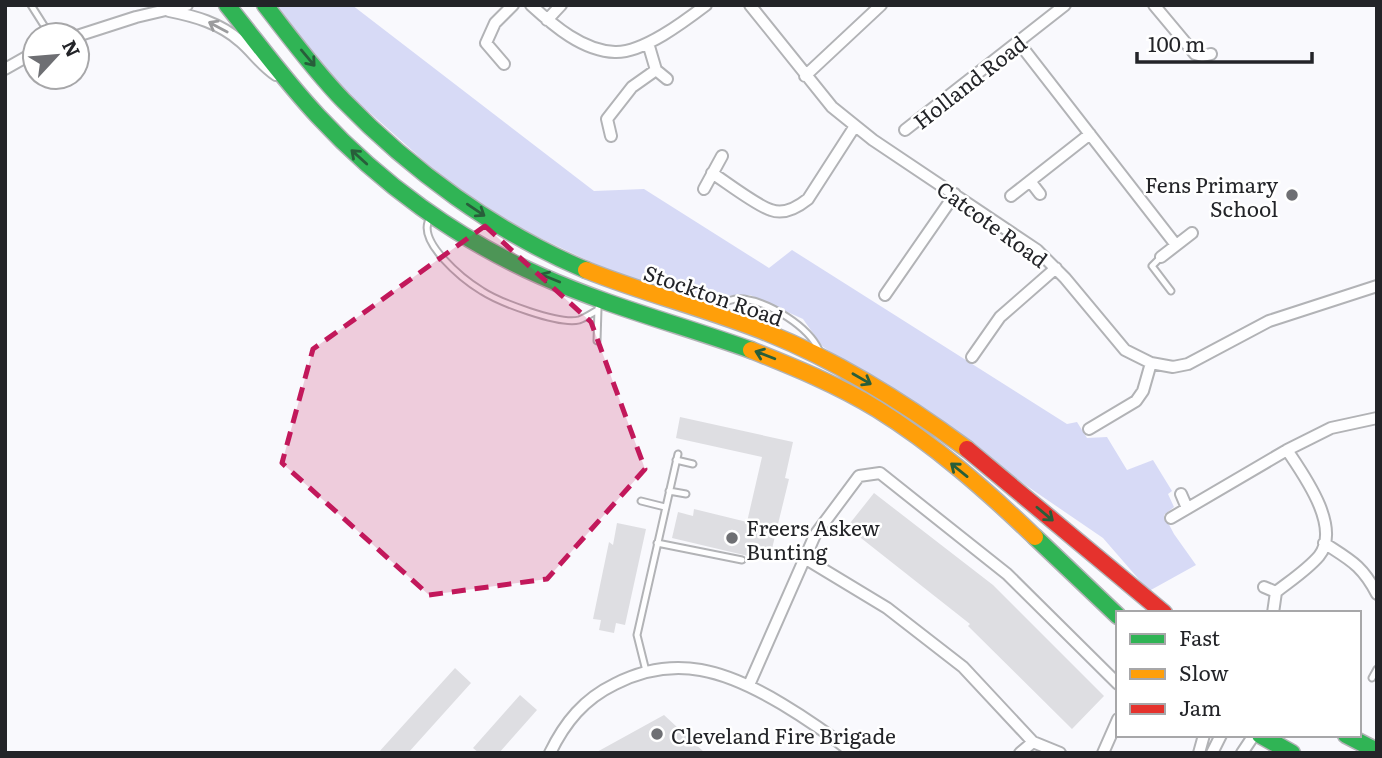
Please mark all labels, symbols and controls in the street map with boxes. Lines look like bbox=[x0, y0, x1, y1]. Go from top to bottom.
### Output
one-way arrow bbox=[208, 20, 229, 34]
north arrow bbox=[21, 21, 91, 91]
scale bar bbox=[1137, 21, 1312, 65]
street label: Holland Road bbox=[906, 27, 1032, 135]
text: 100 m bbox=[1148, 27, 1205, 58]
text: N bbox=[56, 35, 88, 61]
one-way arrow bbox=[300, 49, 315, 67]
one-way arrow bbox=[350, 149, 368, 165]
place label: Fens Primary School bbox=[1145, 168, 1279, 223]
street label: Catcote Road bbox=[931, 172, 1055, 274]
marker: Fens Primary School bbox=[1284, 187, 1300, 203]
one-way arrow bbox=[466, 203, 485, 217]
street label: Stockton Road bbox=[640, 256, 788, 332]
one-way arrow bbox=[540, 271, 562, 284]
one-way arrow bbox=[754, 347, 776, 360]
one-way arrow bbox=[852, 372, 872, 386]
one-way arrow bbox=[951, 462, 969, 478]
one-way arrow bbox=[1036, 506, 1054, 522]
place label: Freers Askew Bunting bbox=[746, 511, 880, 566]
marker: Freers Askew Bunting bbox=[724, 530, 740, 546]
legend bbox=[1116, 611, 1361, 737]
text: Fast bbox=[1179, 621, 1220, 652]
text: Slow bbox=[1179, 656, 1229, 687]
text: Jam bbox=[1179, 691, 1221, 722]
place label: Cleveland Fire Brigade bbox=[671, 719, 896, 750]
marker: Cleveland Fire Brigade bbox=[649, 726, 665, 742]

